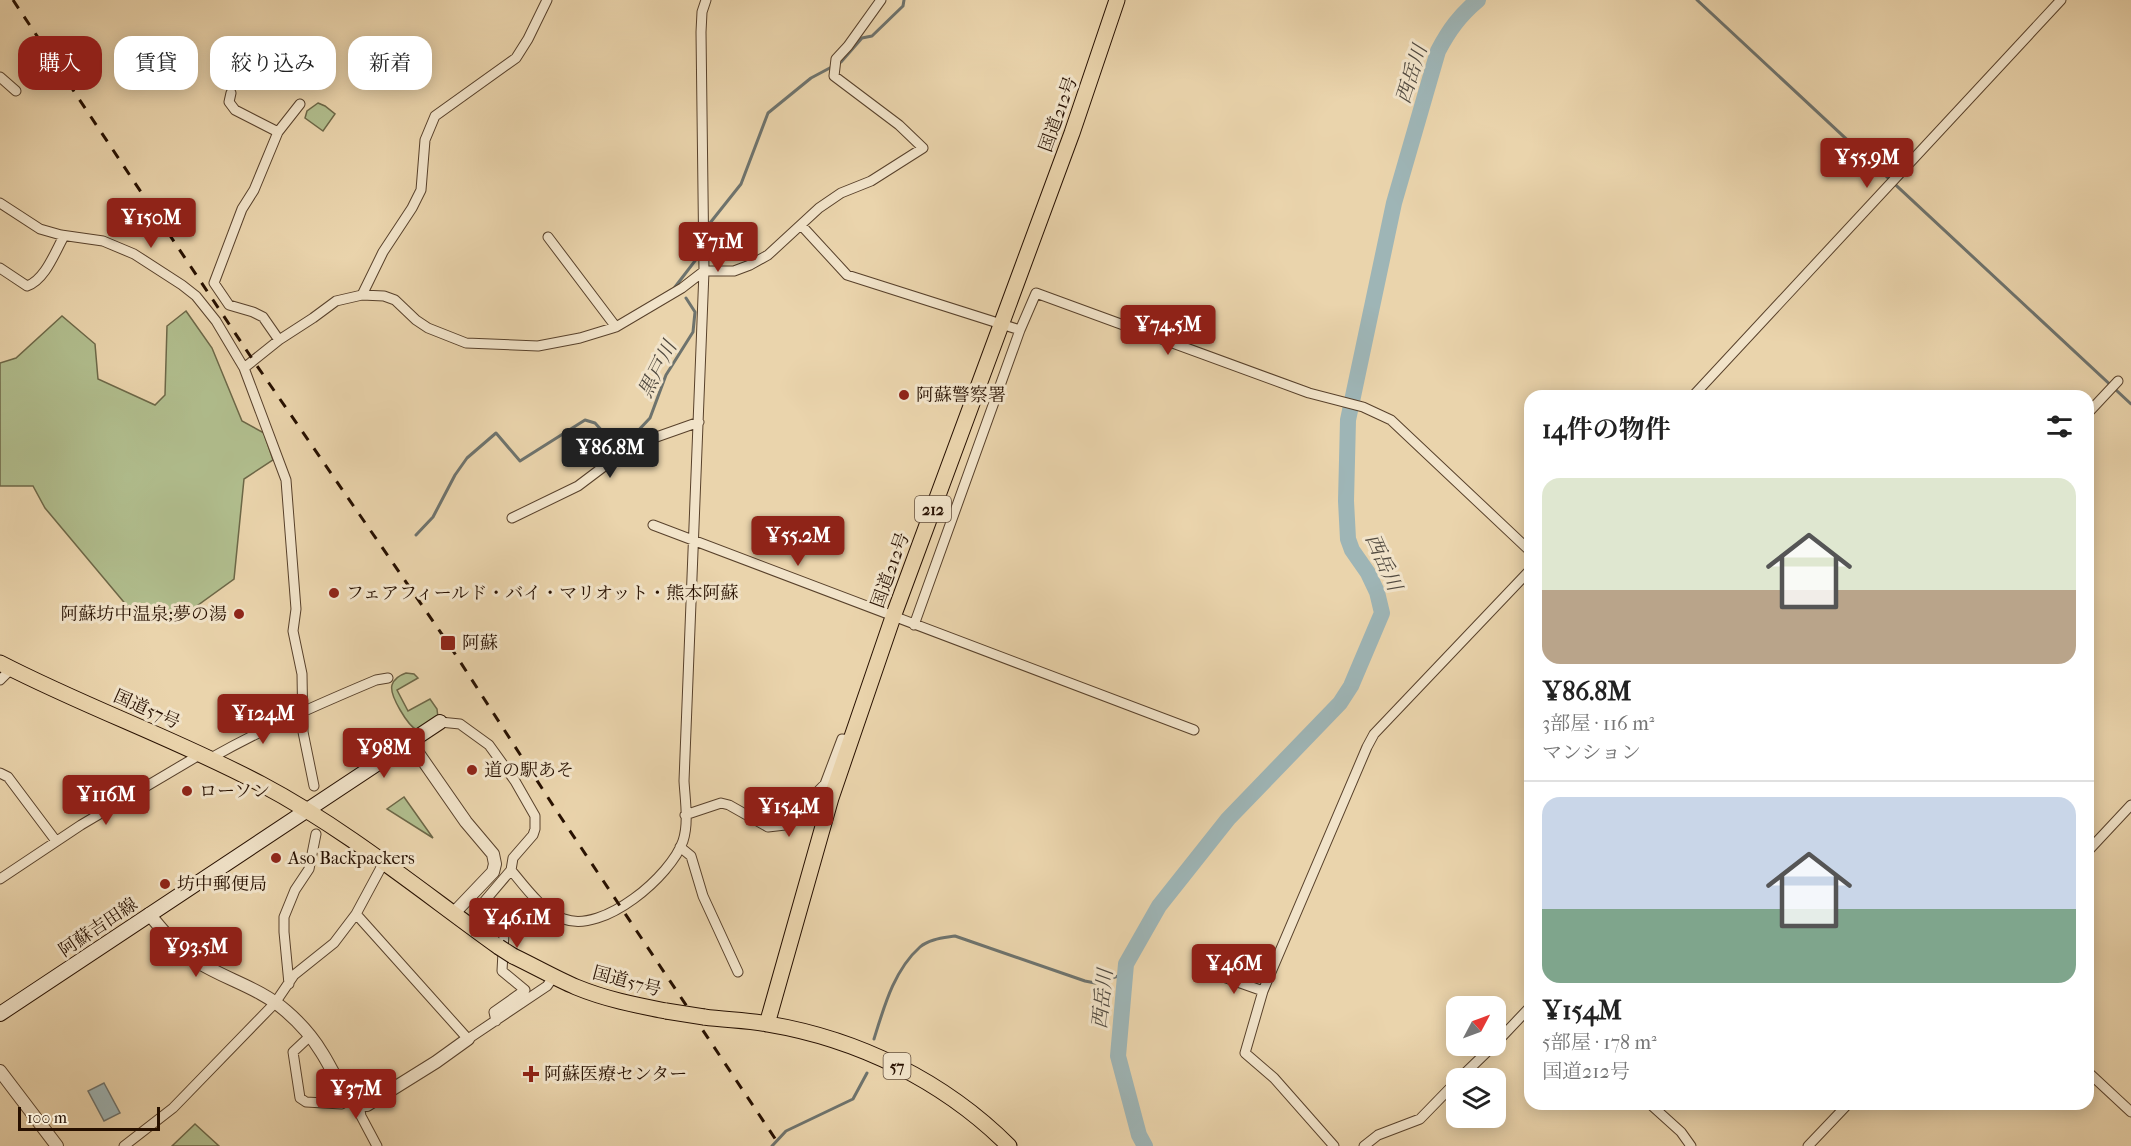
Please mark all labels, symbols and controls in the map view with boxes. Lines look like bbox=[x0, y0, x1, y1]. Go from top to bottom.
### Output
chip: 購入 bbox=[18, 36, 102, 90]
chip: 賃貸 bbox=[114, 36, 198, 90]
chip: 絞り込み bbox=[210, 36, 336, 90]
chip: 新着 bbox=[348, 36, 432, 90]
water label: 西岳川 bbox=[1391, 40, 1432, 106]
street label: 国道212号 bbox=[1035, 73, 1082, 155]
pin: ¥55.9M bbox=[1818, 138, 1916, 189]
text: ¥55.9M bbox=[1834, 146, 1900, 169]
pin: ¥150M bbox=[109, 198, 193, 249]
text: ¥150M bbox=[121, 206, 181, 229]
pin: ¥71M bbox=[682, 222, 754, 273]
text: ¥71M bbox=[693, 230, 743, 253]
pin: ¥74.5M bbox=[1119, 305, 1217, 356]
text: ¥74.5M bbox=[1135, 313, 1201, 336]
water label: 黒戸川 bbox=[634, 335, 682, 401]
place label: 阿蘇警察署 bbox=[916, 385, 1006, 406]
marker: 阿蘇警察署 bbox=[897, 388, 911, 402]
icon: filters bbox=[2043, 410, 2076, 443]
text: 14件の物件 bbox=[1542, 414, 1671, 445]
pin: ¥86.8M bbox=[561, 428, 659, 479]
text: ¥86.8M bbox=[576, 436, 644, 459]
road number: 212 bbox=[915, 496, 951, 522]
pin: ¥55.2M bbox=[749, 516, 847, 567]
icon: home bbox=[1755, 517, 1863, 625]
text: ¥55.2M bbox=[765, 524, 831, 547]
street label: 国道212号 bbox=[867, 529, 914, 611]
water label: 西岳川 bbox=[1361, 530, 1407, 596]
place label: フェアフィールド・バイ・マリオット・熊本阿蘇 bbox=[346, 583, 739, 604]
marker: フェアフィールド・バイ・マリオット・熊本阿蘇 bbox=[327, 586, 341, 600]
place label: 阿蘇坊中温泉;夢の湯 bbox=[60, 604, 227, 625]
marker: 阿蘇坊中温泉;夢の湯 bbox=[232, 607, 246, 621]
place label: 阿蘇 bbox=[462, 633, 498, 654]
marker: 阿蘇 bbox=[439, 634, 457, 652]
text: ¥86.8M bbox=[1542, 676, 1631, 707]
street label: 国道57号 bbox=[110, 686, 183, 733]
pin: ¥124M bbox=[221, 694, 305, 745]
text: ¥124M bbox=[231, 702, 295, 725]
text: 3部屋 · 116 m² bbox=[1542, 712, 1654, 735]
pin: ¥98M bbox=[348, 728, 420, 779]
text: ¥98M bbox=[357, 736, 411, 759]
text: マンション bbox=[1542, 741, 1641, 764]
place label: 道の駅あそ bbox=[484, 760, 574, 781]
marker: 道の駅あそ bbox=[465, 763, 479, 777]
pin: ¥116M bbox=[64, 775, 148, 826]
place label: ローソン bbox=[199, 781, 270, 802]
text: ¥116M bbox=[77, 783, 135, 806]
marker: ローソン bbox=[180, 784, 194, 798]
pin: ¥154M bbox=[747, 787, 831, 838]
text: ¥154M bbox=[758, 795, 820, 818]
icon: home bbox=[1755, 836, 1863, 944]
place label: Aso Backpackers bbox=[287, 848, 415, 869]
marker: Aso Backpackers bbox=[269, 851, 283, 865]
place label: 坊中郵便局 bbox=[177, 874, 267, 895]
marker: 坊中郵便局 bbox=[158, 877, 172, 891]
street label: 阿蘇吉田線 bbox=[55, 894, 141, 961]
pin: ¥46.1M bbox=[468, 898, 566, 949]
text: ¥46.1M bbox=[483, 906, 551, 929]
pin: ¥93.5M bbox=[147, 927, 245, 978]
text: ¥93.5M bbox=[164, 935, 228, 958]
pin: ¥46M bbox=[1198, 944, 1270, 995]
text: ¥46M bbox=[1206, 952, 1262, 975]
street label: 国道57号 bbox=[590, 962, 664, 1001]
water label: 西岳川 bbox=[1088, 966, 1117, 1030]
text: ¥154M bbox=[1542, 995, 1622, 1026]
north arrow bbox=[1446, 996, 1506, 1056]
map controls bbox=[1446, 996, 1506, 1128]
text: 5部屋 · 178 m² bbox=[1542, 1031, 1657, 1054]
road number: 57 bbox=[884, 1053, 910, 1079]
text: 国道212号 bbox=[1542, 1060, 1630, 1083]
place label: 阿蘇医療センター bbox=[544, 1064, 687, 1085]
marker: 阿蘇医療センター bbox=[522, 1065, 540, 1083]
button: layers bbox=[1446, 1068, 1506, 1128]
pin: ¥37M bbox=[320, 1069, 392, 1120]
text: ¥37M bbox=[330, 1077, 382, 1100]
scale bar bbox=[18, 1104, 160, 1132]
text: 100 m bbox=[27, 1108, 67, 1127]

